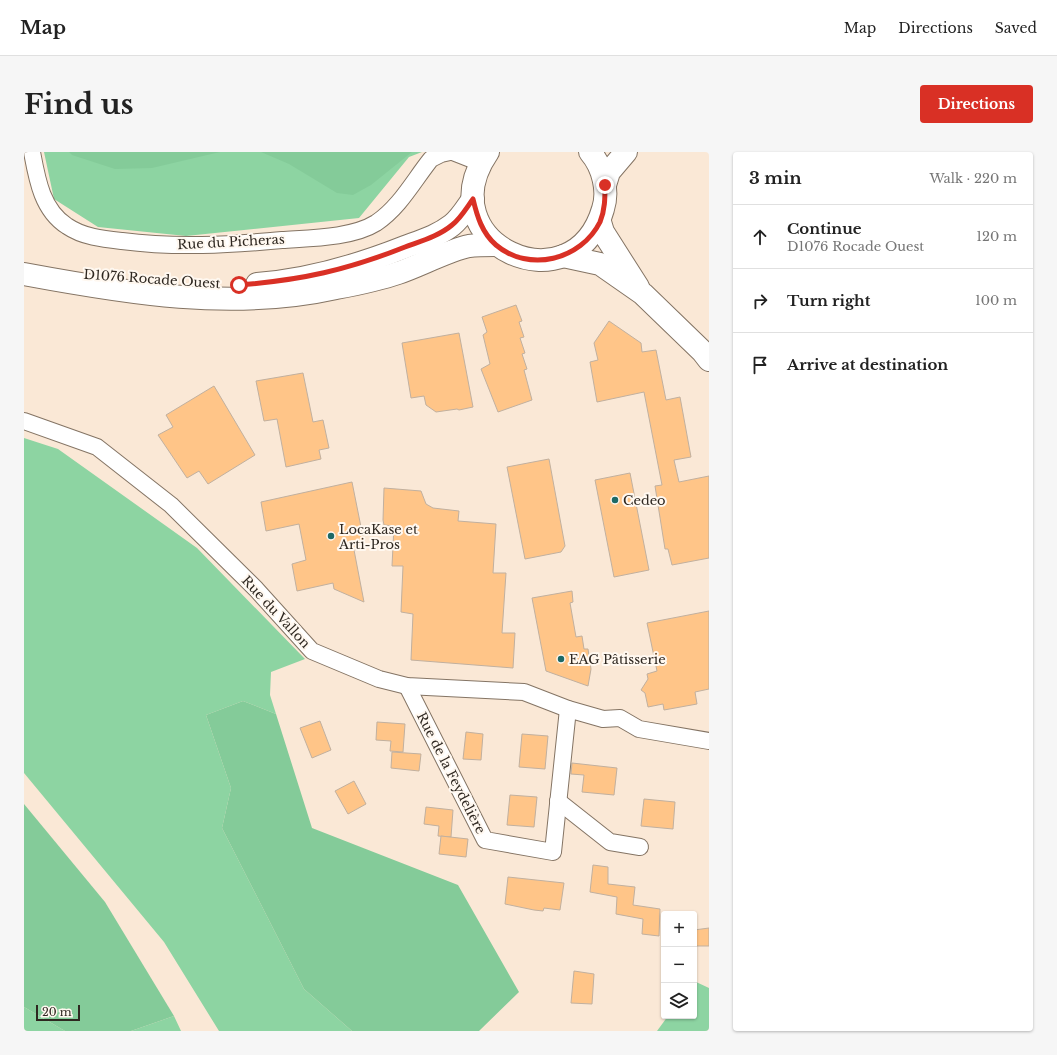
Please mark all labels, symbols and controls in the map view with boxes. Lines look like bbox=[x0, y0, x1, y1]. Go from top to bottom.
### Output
text: Map bbox=[20, 16, 66, 39]
text: Map bbox=[844, 19, 876, 37]
text: Directions bbox=[898, 19, 973, 37]
text: Saved bbox=[995, 19, 1037, 37]
button: Directions bbox=[920, 85, 1033, 123]
text: Find us bbox=[24, 87, 134, 122]
text: 3 min bbox=[749, 168, 802, 189]
text: Walk · 220 m bbox=[929, 170, 1017, 187]
route end bbox=[596, 176, 614, 194]
text: Continue bbox=[787, 219, 862, 238]
icon: ahead bbox=[749, 226, 771, 248]
text: 120 m bbox=[976, 228, 1017, 245]
street label: Rue du Picheras bbox=[177, 231, 285, 253]
text: D1076 Rocade Ouest bbox=[787, 238, 924, 255]
street label: D1076 Rocade Ouest bbox=[83, 266, 221, 292]
route start bbox=[230, 276, 248, 294]
icon: right bbox=[749, 290, 771, 312]
text: Turn right bbox=[787, 291, 870, 310]
text: 100 m bbox=[975, 292, 1017, 309]
icon: arrive bbox=[749, 354, 771, 376]
text: Arrive at destination bbox=[787, 355, 948, 374]
place label: Cedeo bbox=[623, 492, 666, 509]
marker: Cedeo bbox=[610, 495, 620, 505]
place label: LocaKase et Arti-Pros bbox=[338, 521, 418, 553]
marker: LocaKase et Arti-Pros bbox=[326, 531, 336, 541]
street label: Rue du Vallon bbox=[238, 572, 314, 652]
place label: EAG Pâtisserie bbox=[569, 651, 666, 668]
marker: EAG Pâtisserie bbox=[556, 654, 566, 664]
street label: Rue de la Feydelière bbox=[413, 709, 489, 837]
map controls bbox=[661, 911, 697, 1019]
button: + bbox=[661, 911, 697, 947]
button: − bbox=[661, 947, 697, 983]
button: layers bbox=[661, 983, 697, 1019]
scale bar bbox=[36, 1003, 80, 1022]
text: 20 m bbox=[42, 1005, 72, 1019]

